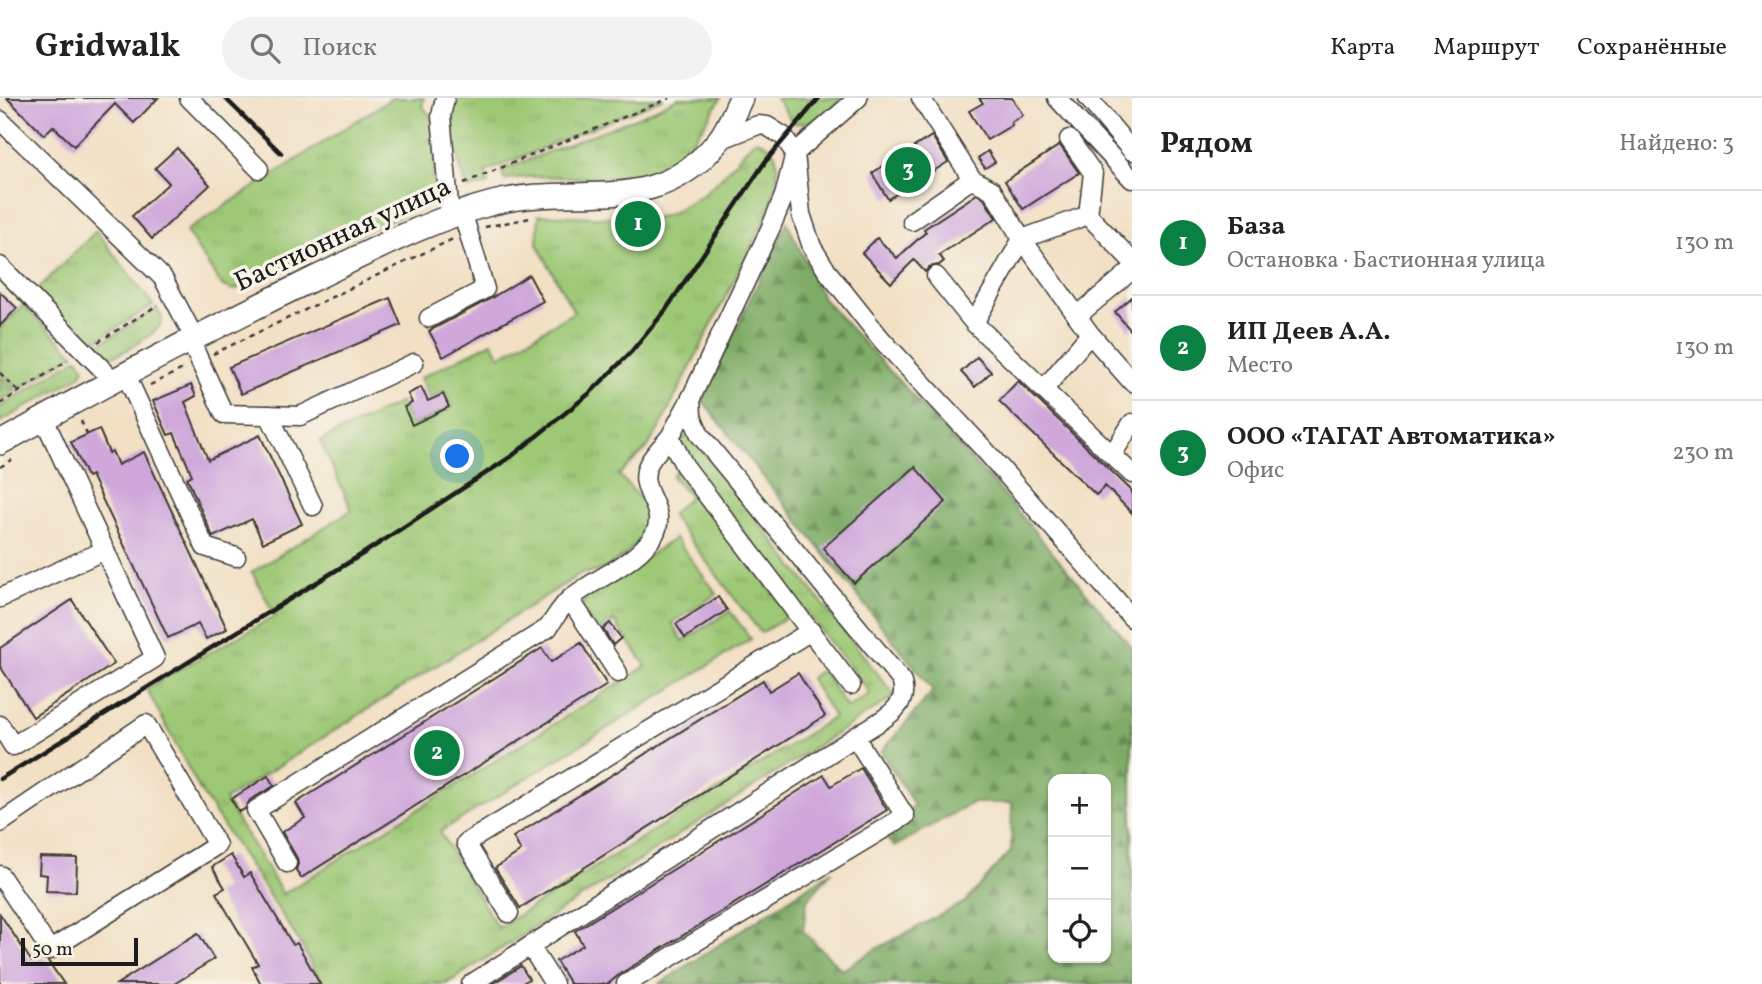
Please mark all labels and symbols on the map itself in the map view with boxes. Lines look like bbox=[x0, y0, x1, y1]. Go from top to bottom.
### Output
pin: 3 bbox=[885, 144, 931, 196]
street label: Бастионная улица bbox=[228, 168, 458, 302]
pin: 1 bbox=[615, 198, 661, 250]
your location bbox=[440, 439, 474, 473]
pin: 2 bbox=[414, 727, 460, 779]
scale bar bbox=[21, 935, 138, 967]

